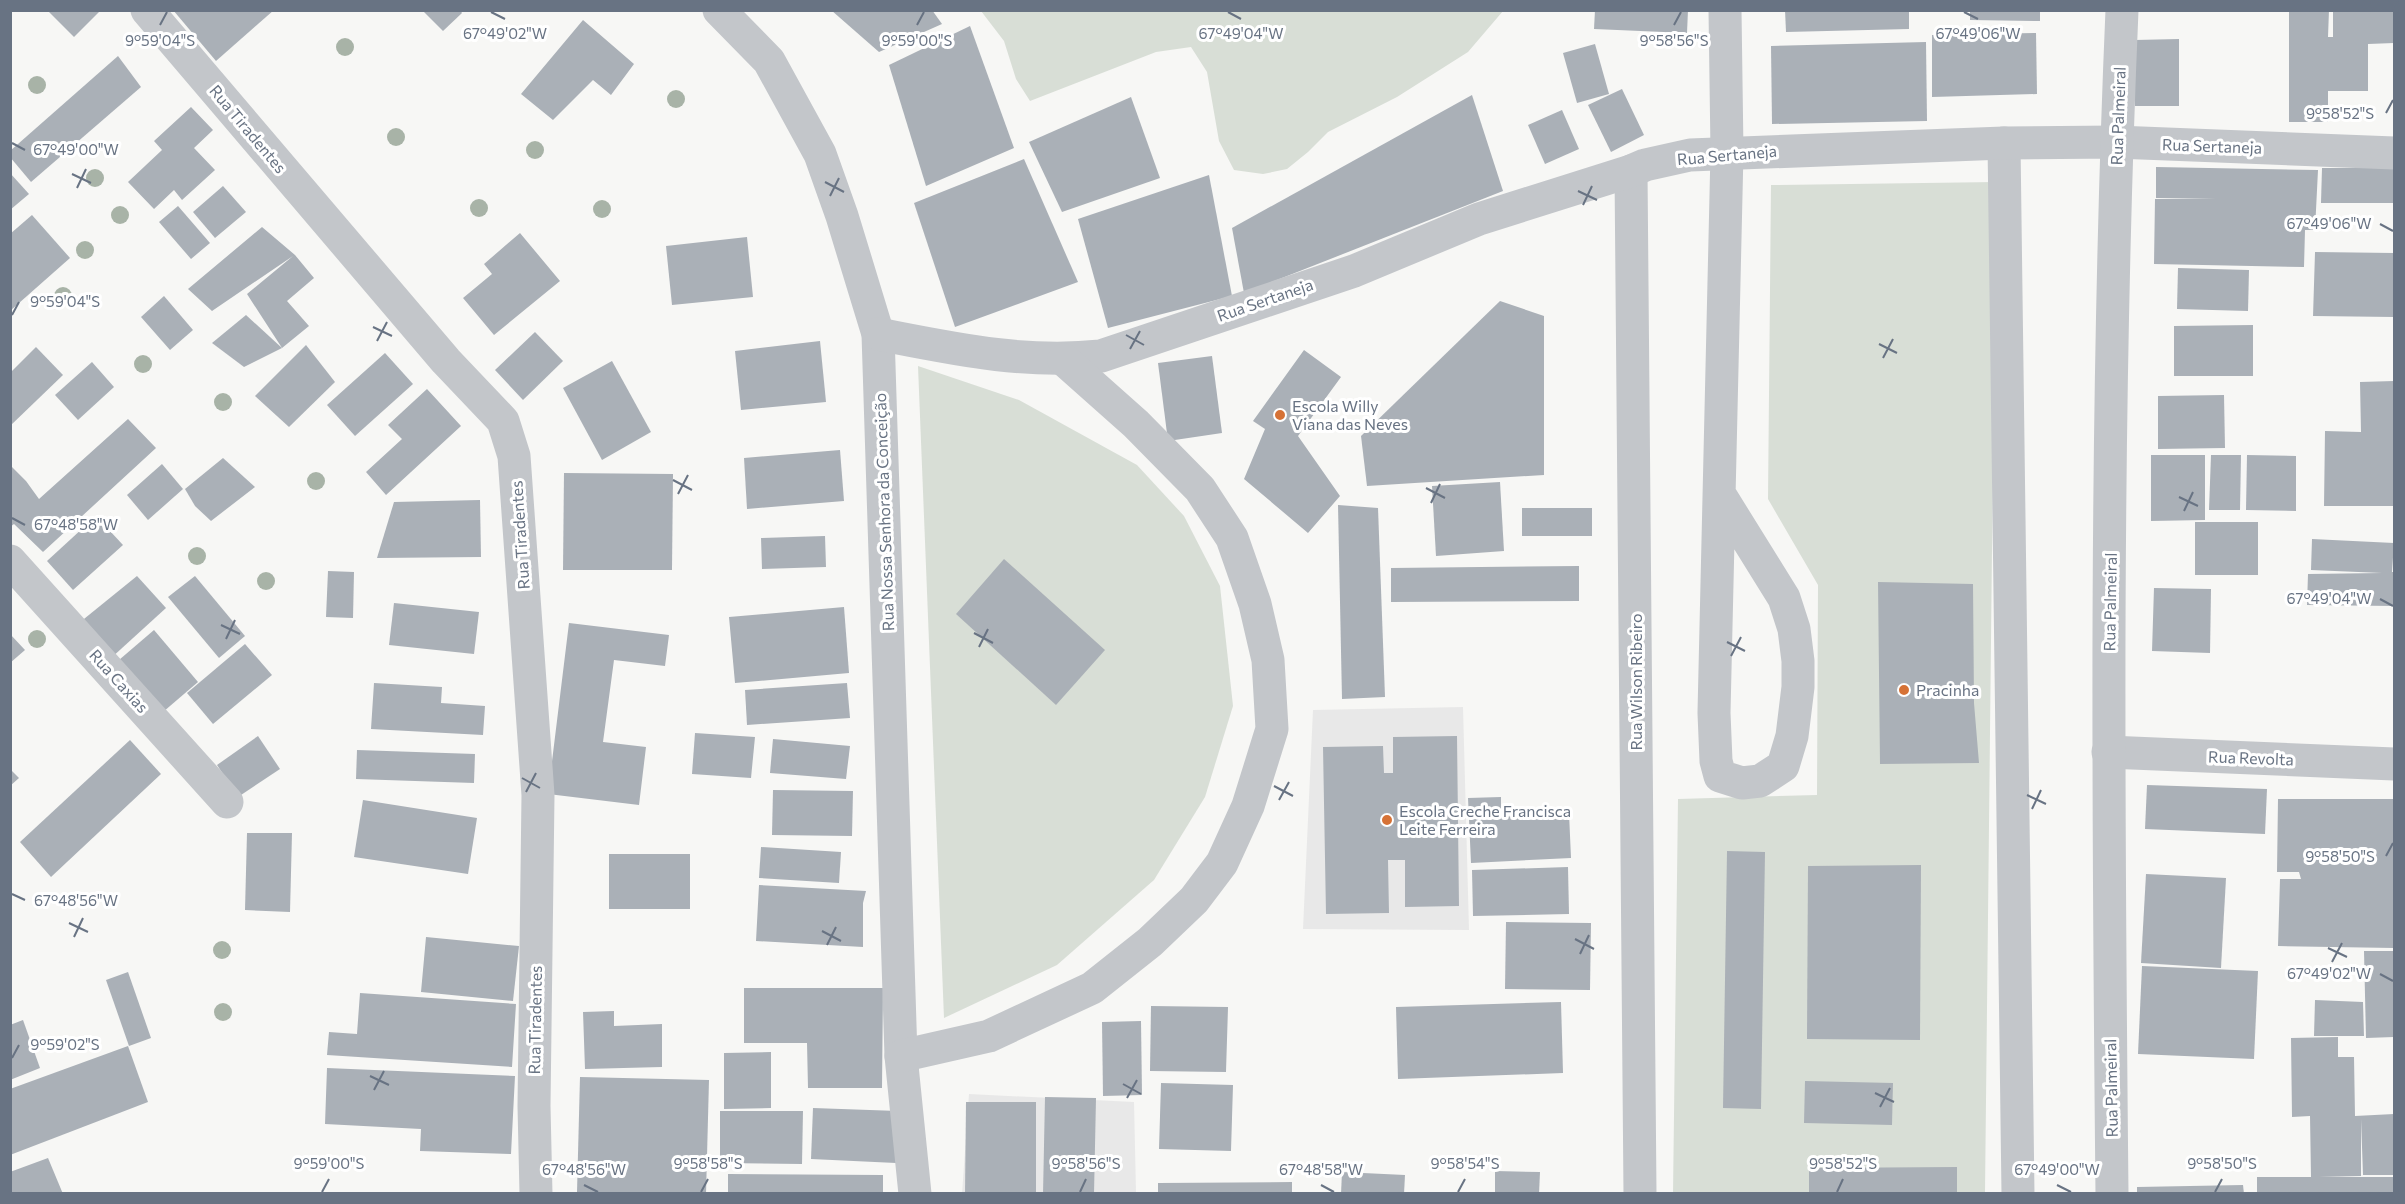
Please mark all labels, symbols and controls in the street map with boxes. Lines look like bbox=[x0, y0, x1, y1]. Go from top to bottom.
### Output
text: 67°49'02"W bbox=[463, 24, 547, 42]
text: 67°49'04"W bbox=[1199, 24, 1283, 42]
text: 67°49'06"W bbox=[1935, 24, 2021, 42]
text: 9°59'04"S bbox=[125, 31, 195, 49]
text: 9°59'00"S bbox=[882, 31, 953, 49]
text: 9°58'56"S bbox=[1640, 31, 1709, 49]
street label: Rua Palmeiral bbox=[2106, 66, 2129, 166]
street label: Rua Tiradentes bbox=[206, 81, 291, 177]
text: 9°58'52"S bbox=[2306, 104, 2374, 122]
street label: Rua Sertaneja bbox=[2162, 134, 2262, 157]
text: 67°49'00"W bbox=[33, 140, 119, 158]
street label: Rua Sertaneja bbox=[1676, 141, 1778, 168]
text: 67°49'06"W bbox=[2286, 214, 2372, 232]
street label: Rua Sertaneja bbox=[1214, 274, 1315, 325]
text: 9°59'04"S bbox=[30, 292, 100, 310]
street label: Rua Nossa Senhora da Conceição bbox=[870, 393, 897, 631]
place label: Escola Willy Viana das Neves bbox=[1292, 396, 1408, 433]
marker: Escola Willy Viana das Neves bbox=[1273, 408, 1287, 422]
street label: Rua Tiradentes bbox=[506, 480, 533, 590]
text: 67°48'58"W bbox=[34, 515, 118, 533]
street label: Rua Palmeiral bbox=[2099, 553, 2120, 651]
text: 67°49'04"W bbox=[2287, 589, 2371, 607]
street label: Rua Wilson Ribeiro bbox=[1626, 613, 1645, 751]
street label: Rua Caxias bbox=[86, 645, 153, 716]
place label: Pracinha bbox=[1916, 680, 1979, 699]
marker: Pracinha bbox=[1897, 683, 1911, 697]
street label: Rua Revolta bbox=[2208, 747, 2294, 768]
place label: Escola Creche Francisca Leite Ferreira bbox=[1399, 801, 1571, 838]
marker: Escola Creche Francisca Leite Ferreira bbox=[1380, 813, 1394, 827]
text: 9°58'50"S bbox=[2305, 847, 2375, 865]
text: 67°48'56"W bbox=[34, 891, 118, 909]
text: 67°49'02"W bbox=[2287, 964, 2371, 982]
street label: Rua Tiradentes bbox=[524, 965, 545, 1075]
text: 9°59'02"S bbox=[30, 1035, 100, 1053]
street label: Rua Palmeiral bbox=[2100, 1039, 2121, 1137]
text: 9°59'00"S bbox=[294, 1154, 365, 1172]
text: 9°58'58"S bbox=[674, 1154, 743, 1172]
text: 9°58'56"S bbox=[1052, 1154, 1121, 1172]
text: 9°58'54"S bbox=[1431, 1154, 1500, 1172]
text: 9°58'52"S bbox=[1809, 1154, 1877, 1172]
text: 9°58'50"S bbox=[2187, 1154, 2257, 1172]
text: 67°48'56"W bbox=[542, 1160, 626, 1178]
text: 67°48'58"W bbox=[1279, 1160, 1363, 1178]
text: 67°49'00"W bbox=[2014, 1160, 2100, 1178]

